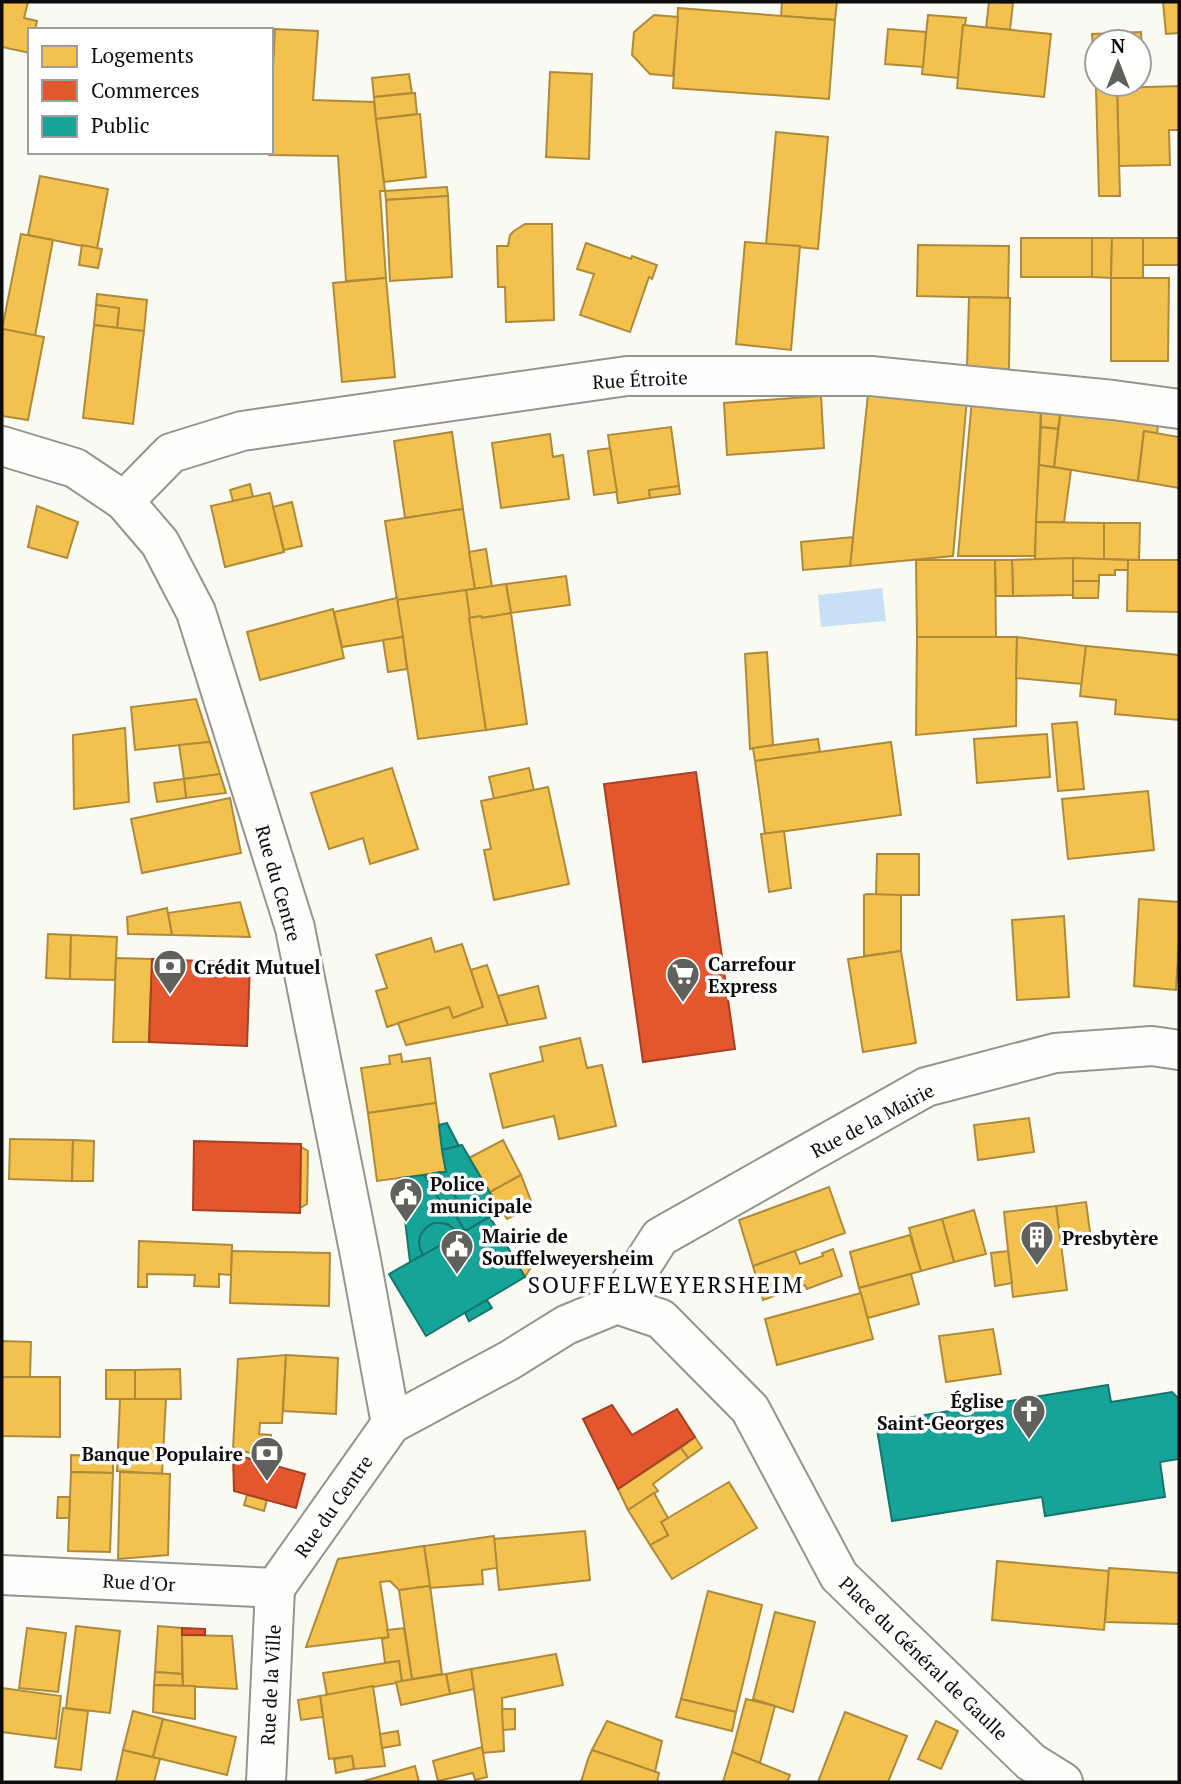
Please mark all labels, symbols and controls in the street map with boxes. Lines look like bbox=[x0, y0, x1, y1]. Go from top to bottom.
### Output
legend bbox=[28, 28, 273, 154]
north arrow bbox=[1083, 28, 1153, 98]
text: N bbox=[1111, 33, 1126, 58]
text: Logements bbox=[91, 41, 194, 69]
text: Commerces bbox=[91, 76, 200, 104]
text: Public bbox=[91, 111, 149, 139]
street label: Rue Étroite bbox=[592, 364, 688, 394]
street label: Rue du Centre bbox=[250, 822, 308, 944]
bank icon: Crédit Mutuel bbox=[151, 947, 189, 996]
place label: Carrefour Express bbox=[708, 951, 796, 998]
place label: Crédit Mutuel bbox=[194, 954, 321, 979]
supermarket icon: Carrefour Express bbox=[664, 955, 702, 1004]
street label: Rue de la Mairie bbox=[806, 1077, 938, 1163]
place label: Police municipale bbox=[430, 1171, 532, 1218]
public building icon: Police municipale bbox=[387, 1175, 425, 1224]
building icon: Presbytère bbox=[1018, 1218, 1056, 1267]
place label: Mairie de Souffelweyersheim bbox=[482, 1223, 654, 1270]
place label: Presbytère bbox=[1062, 1225, 1158, 1250]
public building icon: Mairie de Souffelweyersheim bbox=[438, 1227, 476, 1276]
district label: SOUFFELWEYERSHEIM bbox=[528, 1269, 804, 1300]
place label: Église Saint-Georges bbox=[877, 1388, 1004, 1435]
church icon: Église Saint-Georges bbox=[1010, 1392, 1048, 1441]
bank icon: Banque Populaire bbox=[248, 1434, 286, 1483]
place label: Banque Populaire bbox=[82, 1441, 243, 1466]
street label: Rue du Centre bbox=[288, 1450, 378, 1562]
street label: Rue d'Or bbox=[102, 1568, 177, 1596]
street label: Place du Général de Gaulle bbox=[834, 1571, 1014, 1745]
street label: Rue de la Ville bbox=[254, 1624, 286, 1746]

